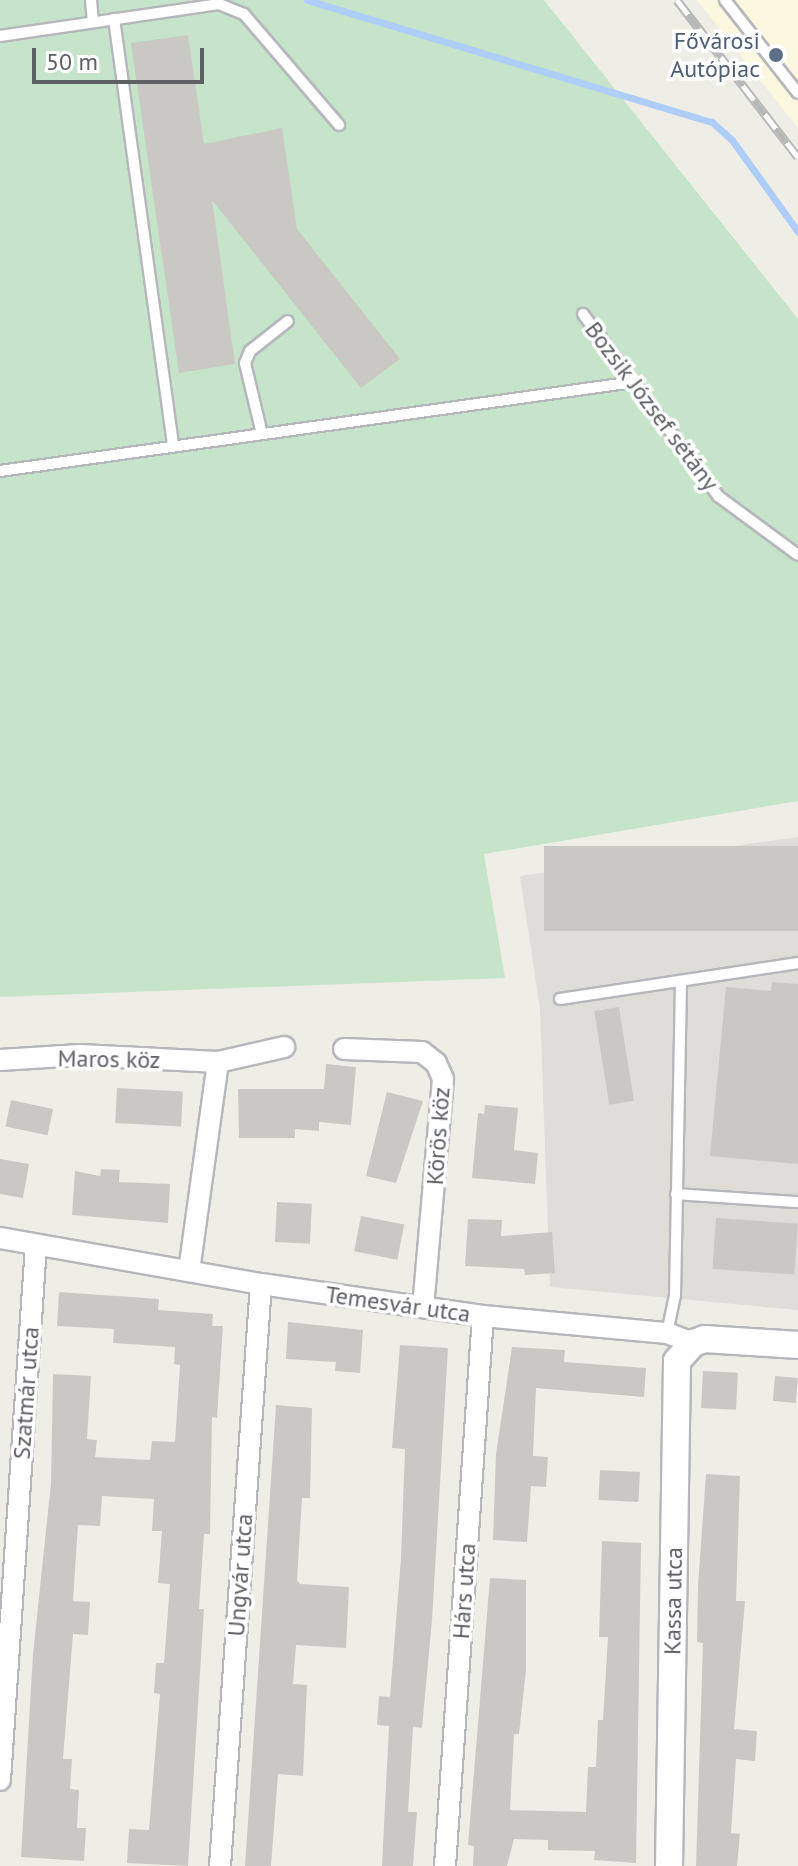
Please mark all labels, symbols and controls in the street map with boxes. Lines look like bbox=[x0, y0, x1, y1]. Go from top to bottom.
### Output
place label: Fővárosi Autópiac bbox=[670, 27, 760, 83]
scale bar bbox=[36, 32, 208, 82]
text: 50 m bbox=[46, 46, 98, 77]
marker: Fővárosi Autópiac bbox=[767, 46, 785, 64]
street label: Bozsik József sétány bbox=[579, 316, 725, 496]
street label: Maros köz bbox=[57, 1044, 161, 1074]
street label: Körös köz bbox=[420, 1086, 456, 1186]
street label: Temesvár utca bbox=[324, 1280, 472, 1328]
street label: Szatmár utca bbox=[7, 1326, 45, 1460]
street label: Ungvár utca bbox=[221, 1513, 259, 1637]
street label: Hárs utca bbox=[446, 1542, 482, 1640]
street label: Kassa utca bbox=[658, 1547, 688, 1655]

